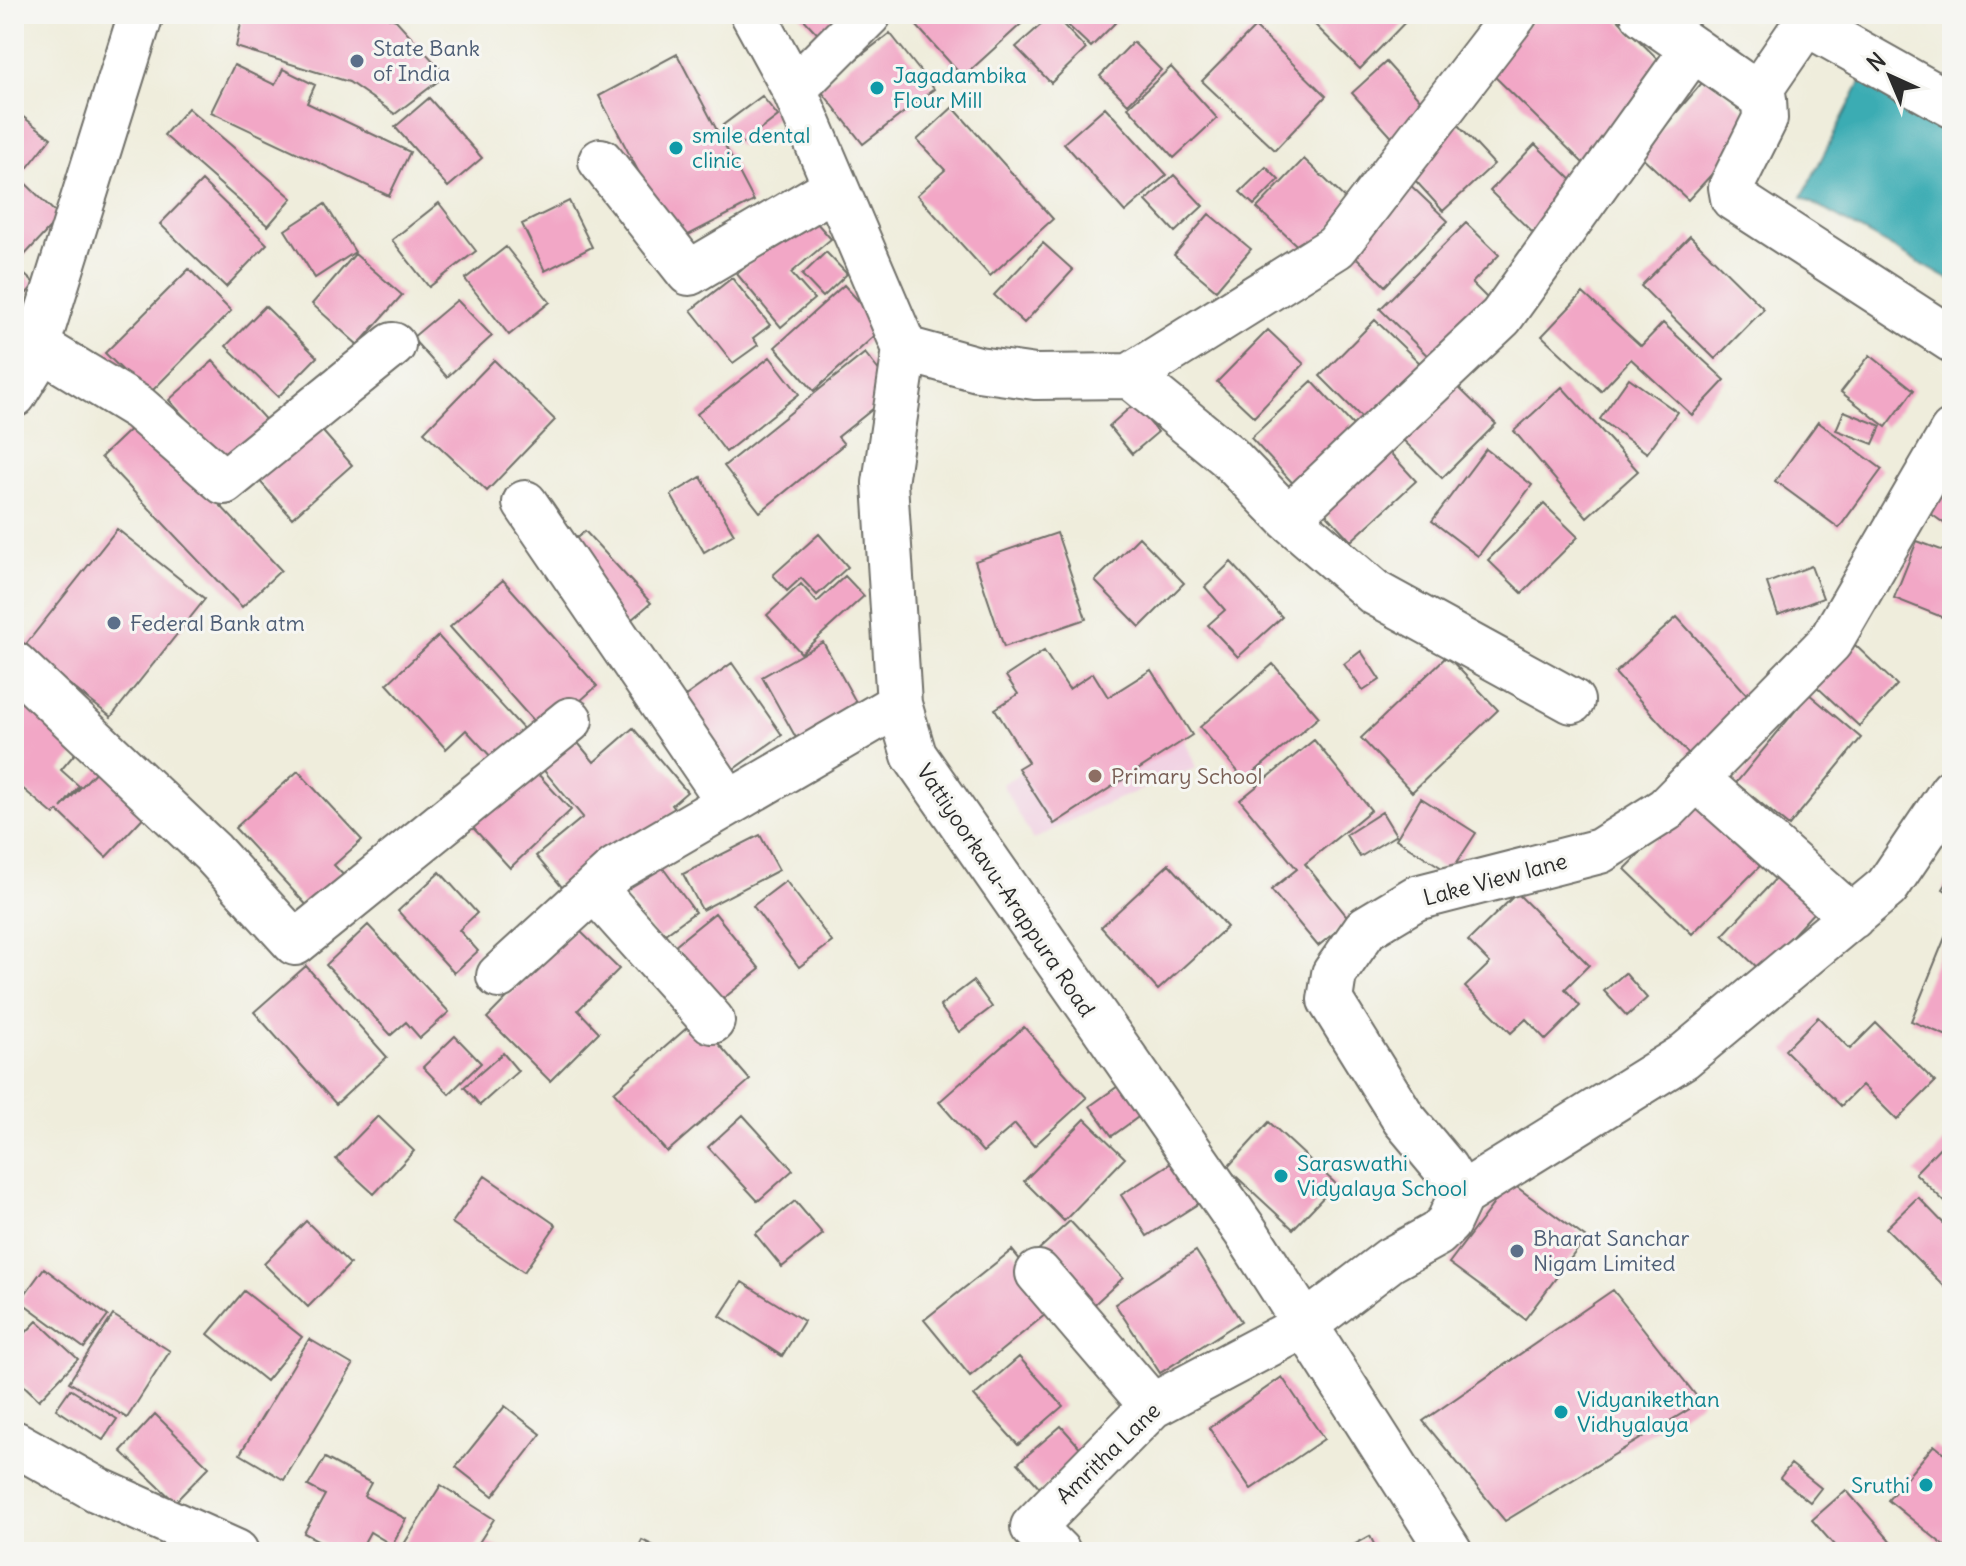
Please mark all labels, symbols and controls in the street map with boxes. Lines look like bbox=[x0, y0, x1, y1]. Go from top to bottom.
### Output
place label: State Bank of India bbox=[373, 34, 480, 87]
north arrow bbox=[1850, 36, 1930, 116]
text: N bbox=[1861, 46, 1891, 77]
marker: State Bank of India bbox=[348, 52, 366, 70]
place label: Jagadambika Flour Mill bbox=[893, 61, 1027, 114]
marker: Jagadambika Flour Mill bbox=[868, 79, 886, 97]
place label: smile dental clinic bbox=[692, 121, 810, 174]
marker: smile dental clinic bbox=[667, 139, 685, 157]
place label: Federal Bank atm bbox=[130, 609, 305, 637]
marker: Federal Bank atm bbox=[105, 614, 123, 632]
street label: Vattiyoorkavu-Arappura Road bbox=[911, 758, 1101, 1022]
place label: Primary School bbox=[1111, 762, 1262, 790]
marker: Primary School bbox=[1086, 767, 1104, 785]
street label: Lake View lane bbox=[1420, 846, 1570, 912]
place label: Saraswathi Vidyalaya School bbox=[1297, 1149, 1467, 1202]
marker: Saraswathi Vidyalaya School bbox=[1272, 1167, 1290, 1185]
place label: Bharat Sanchar Nigam Limited bbox=[1533, 1224, 1690, 1277]
marker: Bharat Sanchar Nigam Limited bbox=[1508, 1242, 1526, 1260]
place label: Vidyanikethan Vidhyalaya bbox=[1577, 1385, 1720, 1438]
street label: Amritha Lane bbox=[1050, 1396, 1166, 1510]
marker: Vidyanikethan Vidhyalaya bbox=[1552, 1403, 1570, 1421]
place label: Sruthi bbox=[1851, 1471, 1910, 1499]
marker: Sruthi bbox=[1917, 1476, 1935, 1494]

